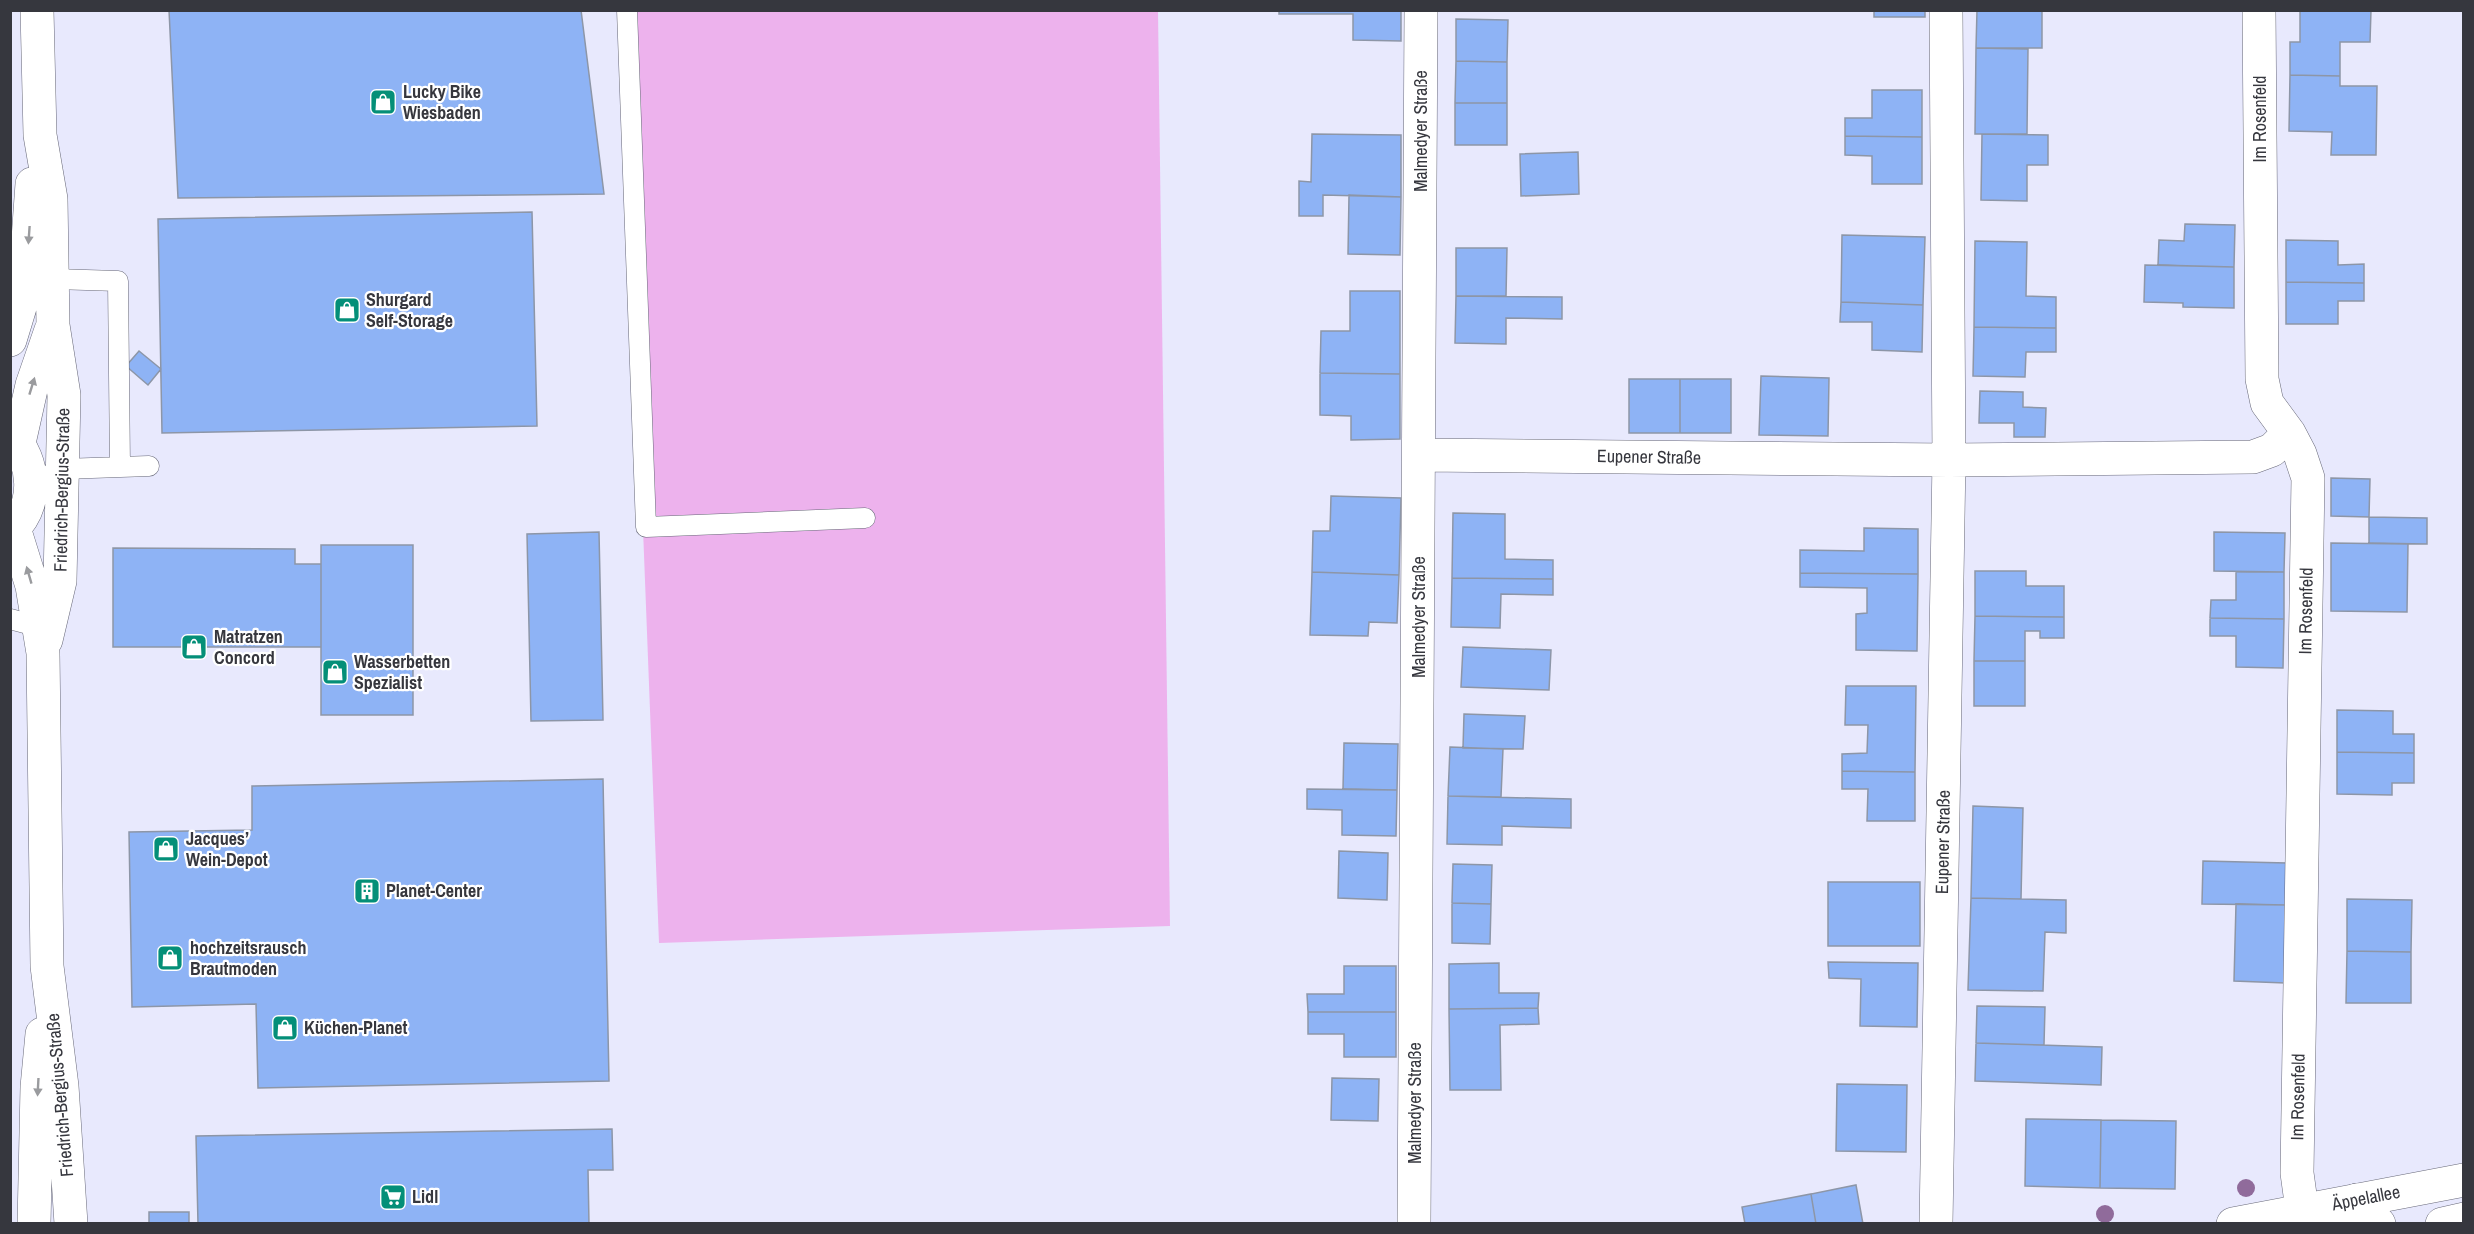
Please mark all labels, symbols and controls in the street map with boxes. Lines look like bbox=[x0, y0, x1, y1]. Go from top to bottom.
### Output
street label: Malmedyer Straße bbox=[1408, 70, 1433, 192]
street label: Im Rosenfeld bbox=[2247, 76, 2272, 162]
place label: Lucky Bike Wiesbaden bbox=[403, 79, 481, 125]
shop icon: Lucky Bike Wiesbaden bbox=[368, 87, 398, 117]
one-way arrow bbox=[24, 225, 33, 244]
place label: Shurgard Self-Storage bbox=[366, 287, 453, 333]
shop icon: Shurgard Self-Storage bbox=[332, 295, 362, 325]
one-way arrow bbox=[28, 377, 37, 395]
street label: Friedrich-Bergius-Straße bbox=[48, 408, 75, 572]
street label: Eupener Straße bbox=[1597, 443, 1701, 470]
street label: Malmedyer Straße bbox=[1406, 556, 1431, 678]
one-way arrow bbox=[23, 566, 33, 584]
street label: Im Rosenfeld bbox=[2292, 567, 2319, 655]
place label: Matratzen Concord bbox=[214, 624, 283, 670]
shop icon: Matratzen Concord bbox=[179, 632, 209, 662]
place label: Wasserbetten Spezialist bbox=[354, 649, 450, 695]
shop icon: Wasserbetten Spezialist bbox=[320, 657, 350, 687]
street label: Eupener Straße bbox=[1929, 790, 1956, 894]
place label: Jacques’ Wein-Depot bbox=[186, 826, 268, 872]
shop icon: Jacques’ Wein-Depot bbox=[151, 834, 181, 864]
building icon: Planet-Center bbox=[352, 876, 382, 906]
place label: Planet-Center bbox=[386, 878, 482, 903]
place label: hochzeitsrausch Brautmoden bbox=[190, 935, 306, 981]
shop icon: hochzeitsrausch Brautmoden bbox=[155, 943, 185, 973]
street label: Friedrich-Bergius-Straße bbox=[40, 1012, 79, 1178]
shop icon: Küchen-Planet bbox=[270, 1013, 300, 1043]
place label: Küchen-Planet bbox=[304, 1015, 407, 1040]
street label: Malmedyer Straße bbox=[1402, 1042, 1427, 1164]
street label: Im Rosenfeld bbox=[2284, 1053, 2311, 1141]
one-way arrow bbox=[33, 1078, 42, 1097]
street label: Äppelallee bbox=[2329, 1179, 2402, 1217]
supermarket icon: Lidl bbox=[378, 1182, 408, 1212]
place label: Lidl bbox=[412, 1184, 438, 1209]

